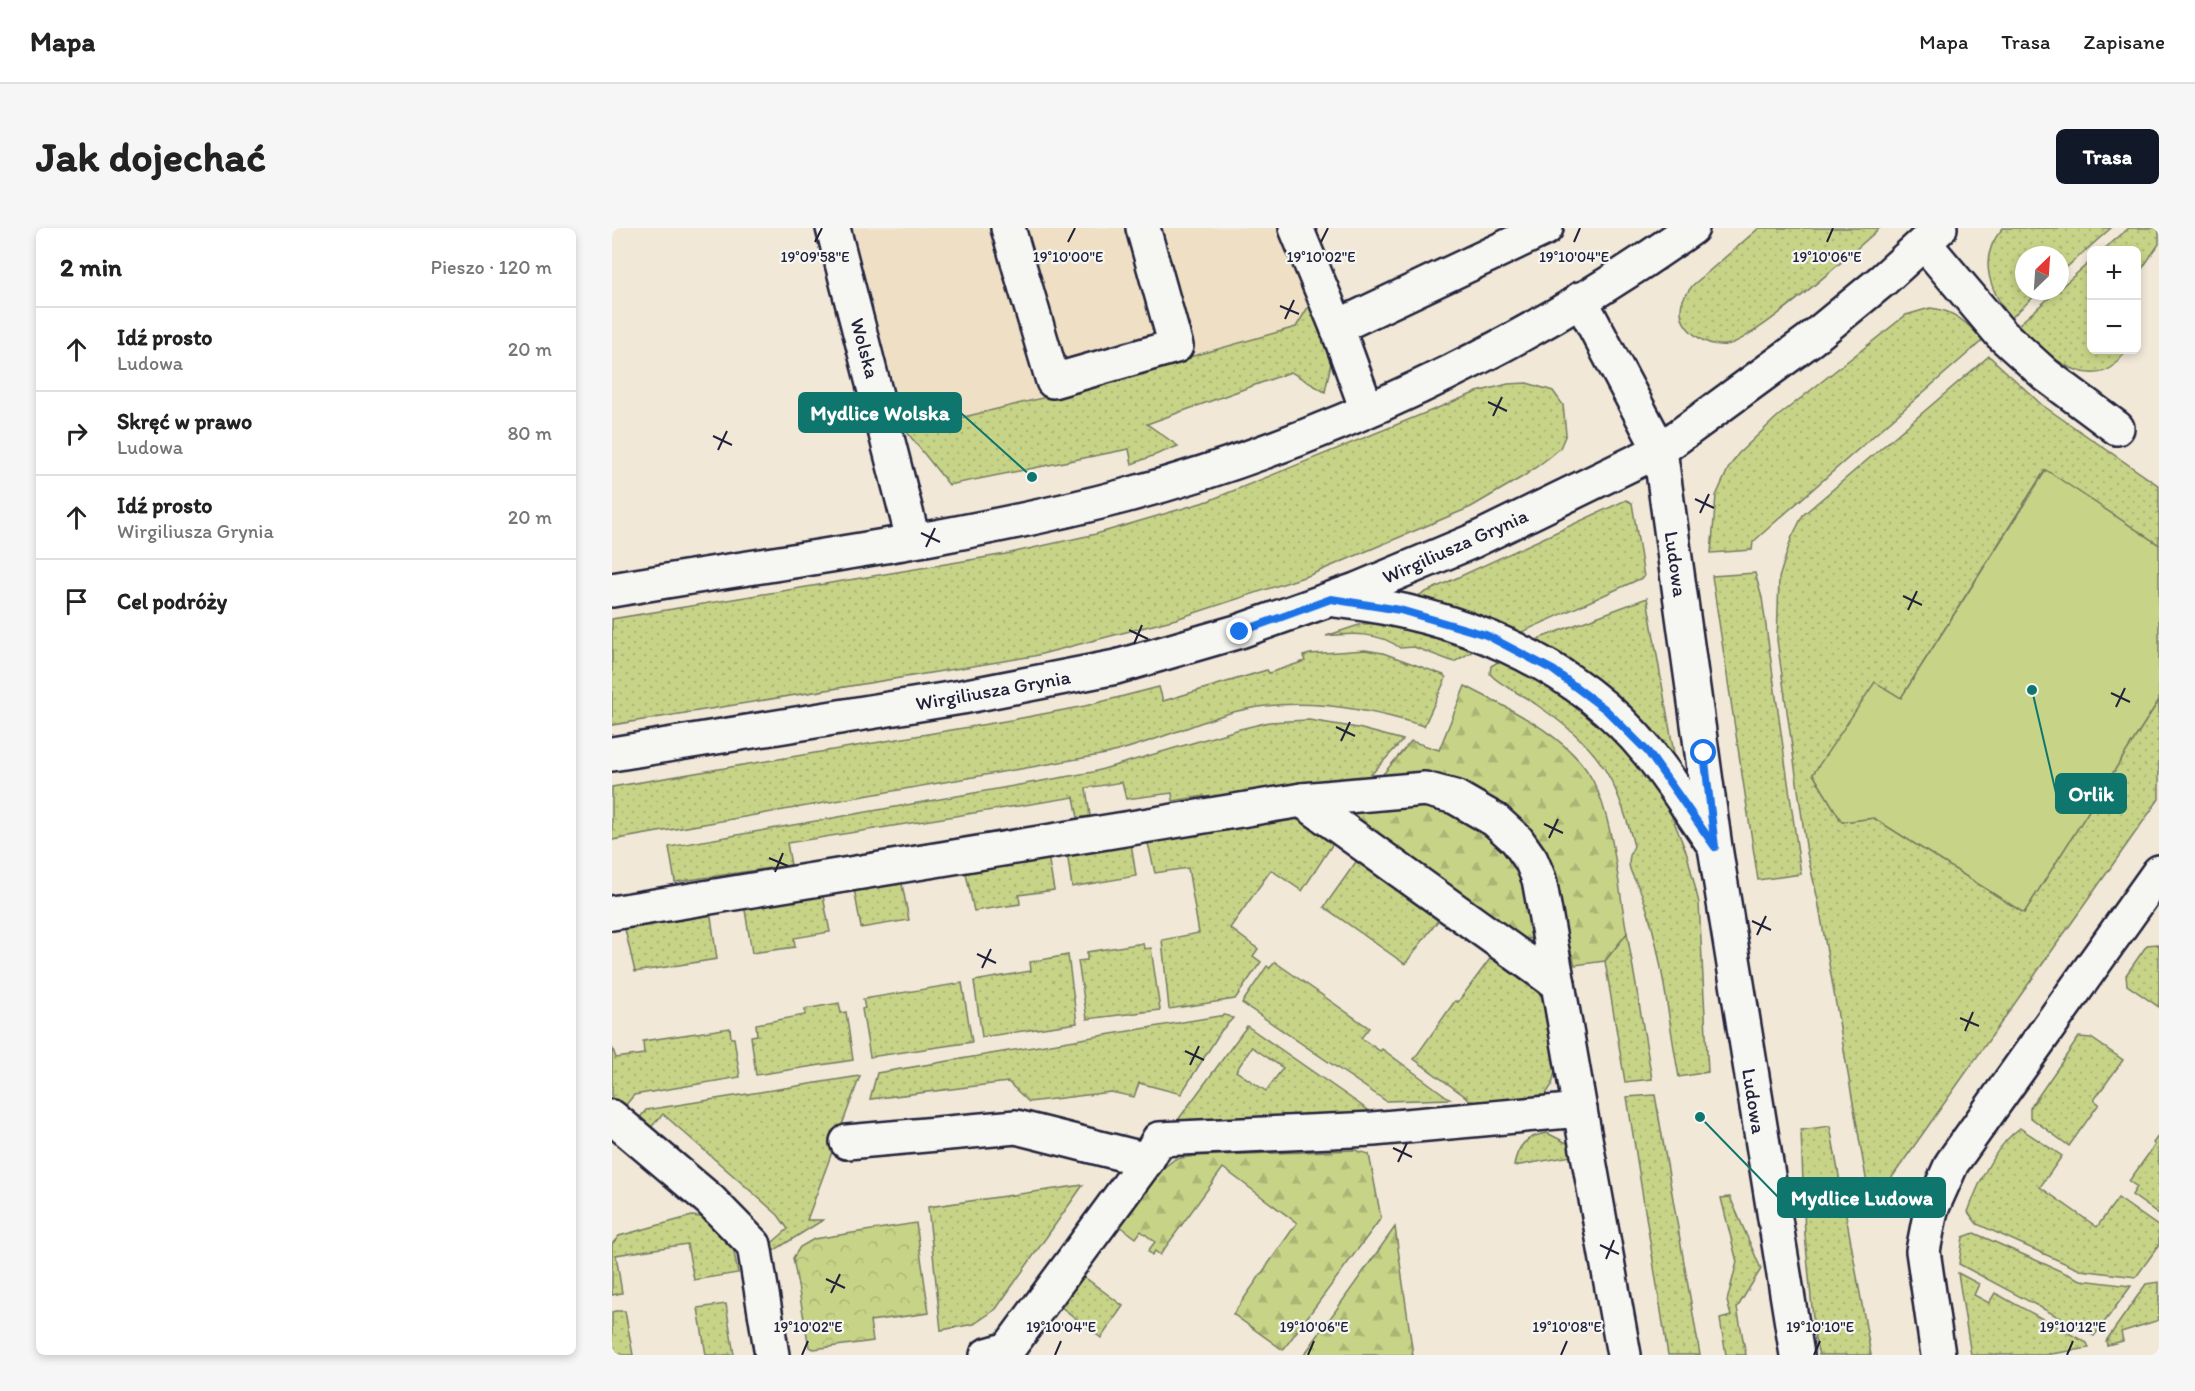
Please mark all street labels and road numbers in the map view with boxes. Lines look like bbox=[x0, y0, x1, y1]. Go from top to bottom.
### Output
street label: Wolska bbox=[845, 315, 885, 381]
street label: Wirgiliusza Grynia bbox=[1378, 503, 1532, 589]
street label: Ludowa bbox=[1660, 530, 1693, 599]
street label: Wirgiliusza Grynia bbox=[914, 664, 1073, 715]
street label: Ludowa bbox=[1737, 1066, 1771, 1136]

